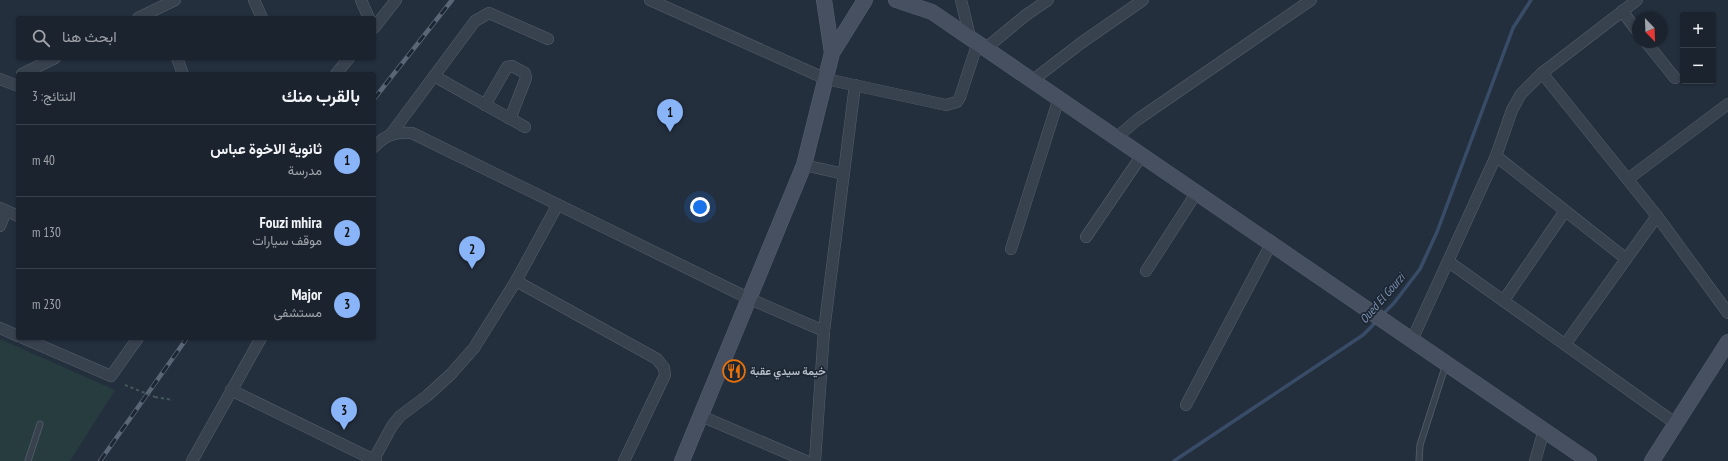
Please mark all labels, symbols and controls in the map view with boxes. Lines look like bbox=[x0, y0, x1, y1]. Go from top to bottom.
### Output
north arrow bbox=[1632, 12, 1668, 48]
map controls bbox=[1680, 12, 1716, 84]
button: + bbox=[1680, 12, 1716, 48]
search box bbox=[16, 16, 376, 60]
icon: search bbox=[30, 27, 52, 49]
text: ابحث هنا bbox=[62, 27, 117, 46]
button: − bbox=[1680, 48, 1716, 84]
text: بالقرب منك bbox=[282, 85, 360, 107]
text: النتائج: 3 bbox=[32, 88, 76, 105]
pin: 1 bbox=[657, 99, 683, 132]
text: ثانوية الاخوة عباس bbox=[210, 139, 322, 158]
text: 40 m bbox=[32, 152, 55, 169]
text: 1 bbox=[344, 152, 350, 169]
text: مدرسة bbox=[288, 162, 322, 179]
your location bbox=[690, 197, 710, 217]
text: Fouzi mhira bbox=[260, 213, 322, 232]
text: 130 m bbox=[32, 224, 61, 241]
text: 2 bbox=[344, 224, 350, 241]
text: موقف سيارات bbox=[252, 232, 322, 249]
pin: 2 bbox=[459, 236, 485, 269]
water label: Oued El Gourzi bbox=[1356, 269, 1409, 326]
text: Major bbox=[291, 285, 322, 304]
text: 230 m bbox=[32, 296, 61, 313]
text: 3 bbox=[344, 296, 350, 313]
text: مستشفى bbox=[274, 304, 322, 321]
restaurant icon: خيمة سيدي عقبة bbox=[721, 358, 747, 384]
place label: خيمة سيدي عقبة bbox=[750, 364, 826, 380]
pin: 3 bbox=[331, 397, 357, 430]

